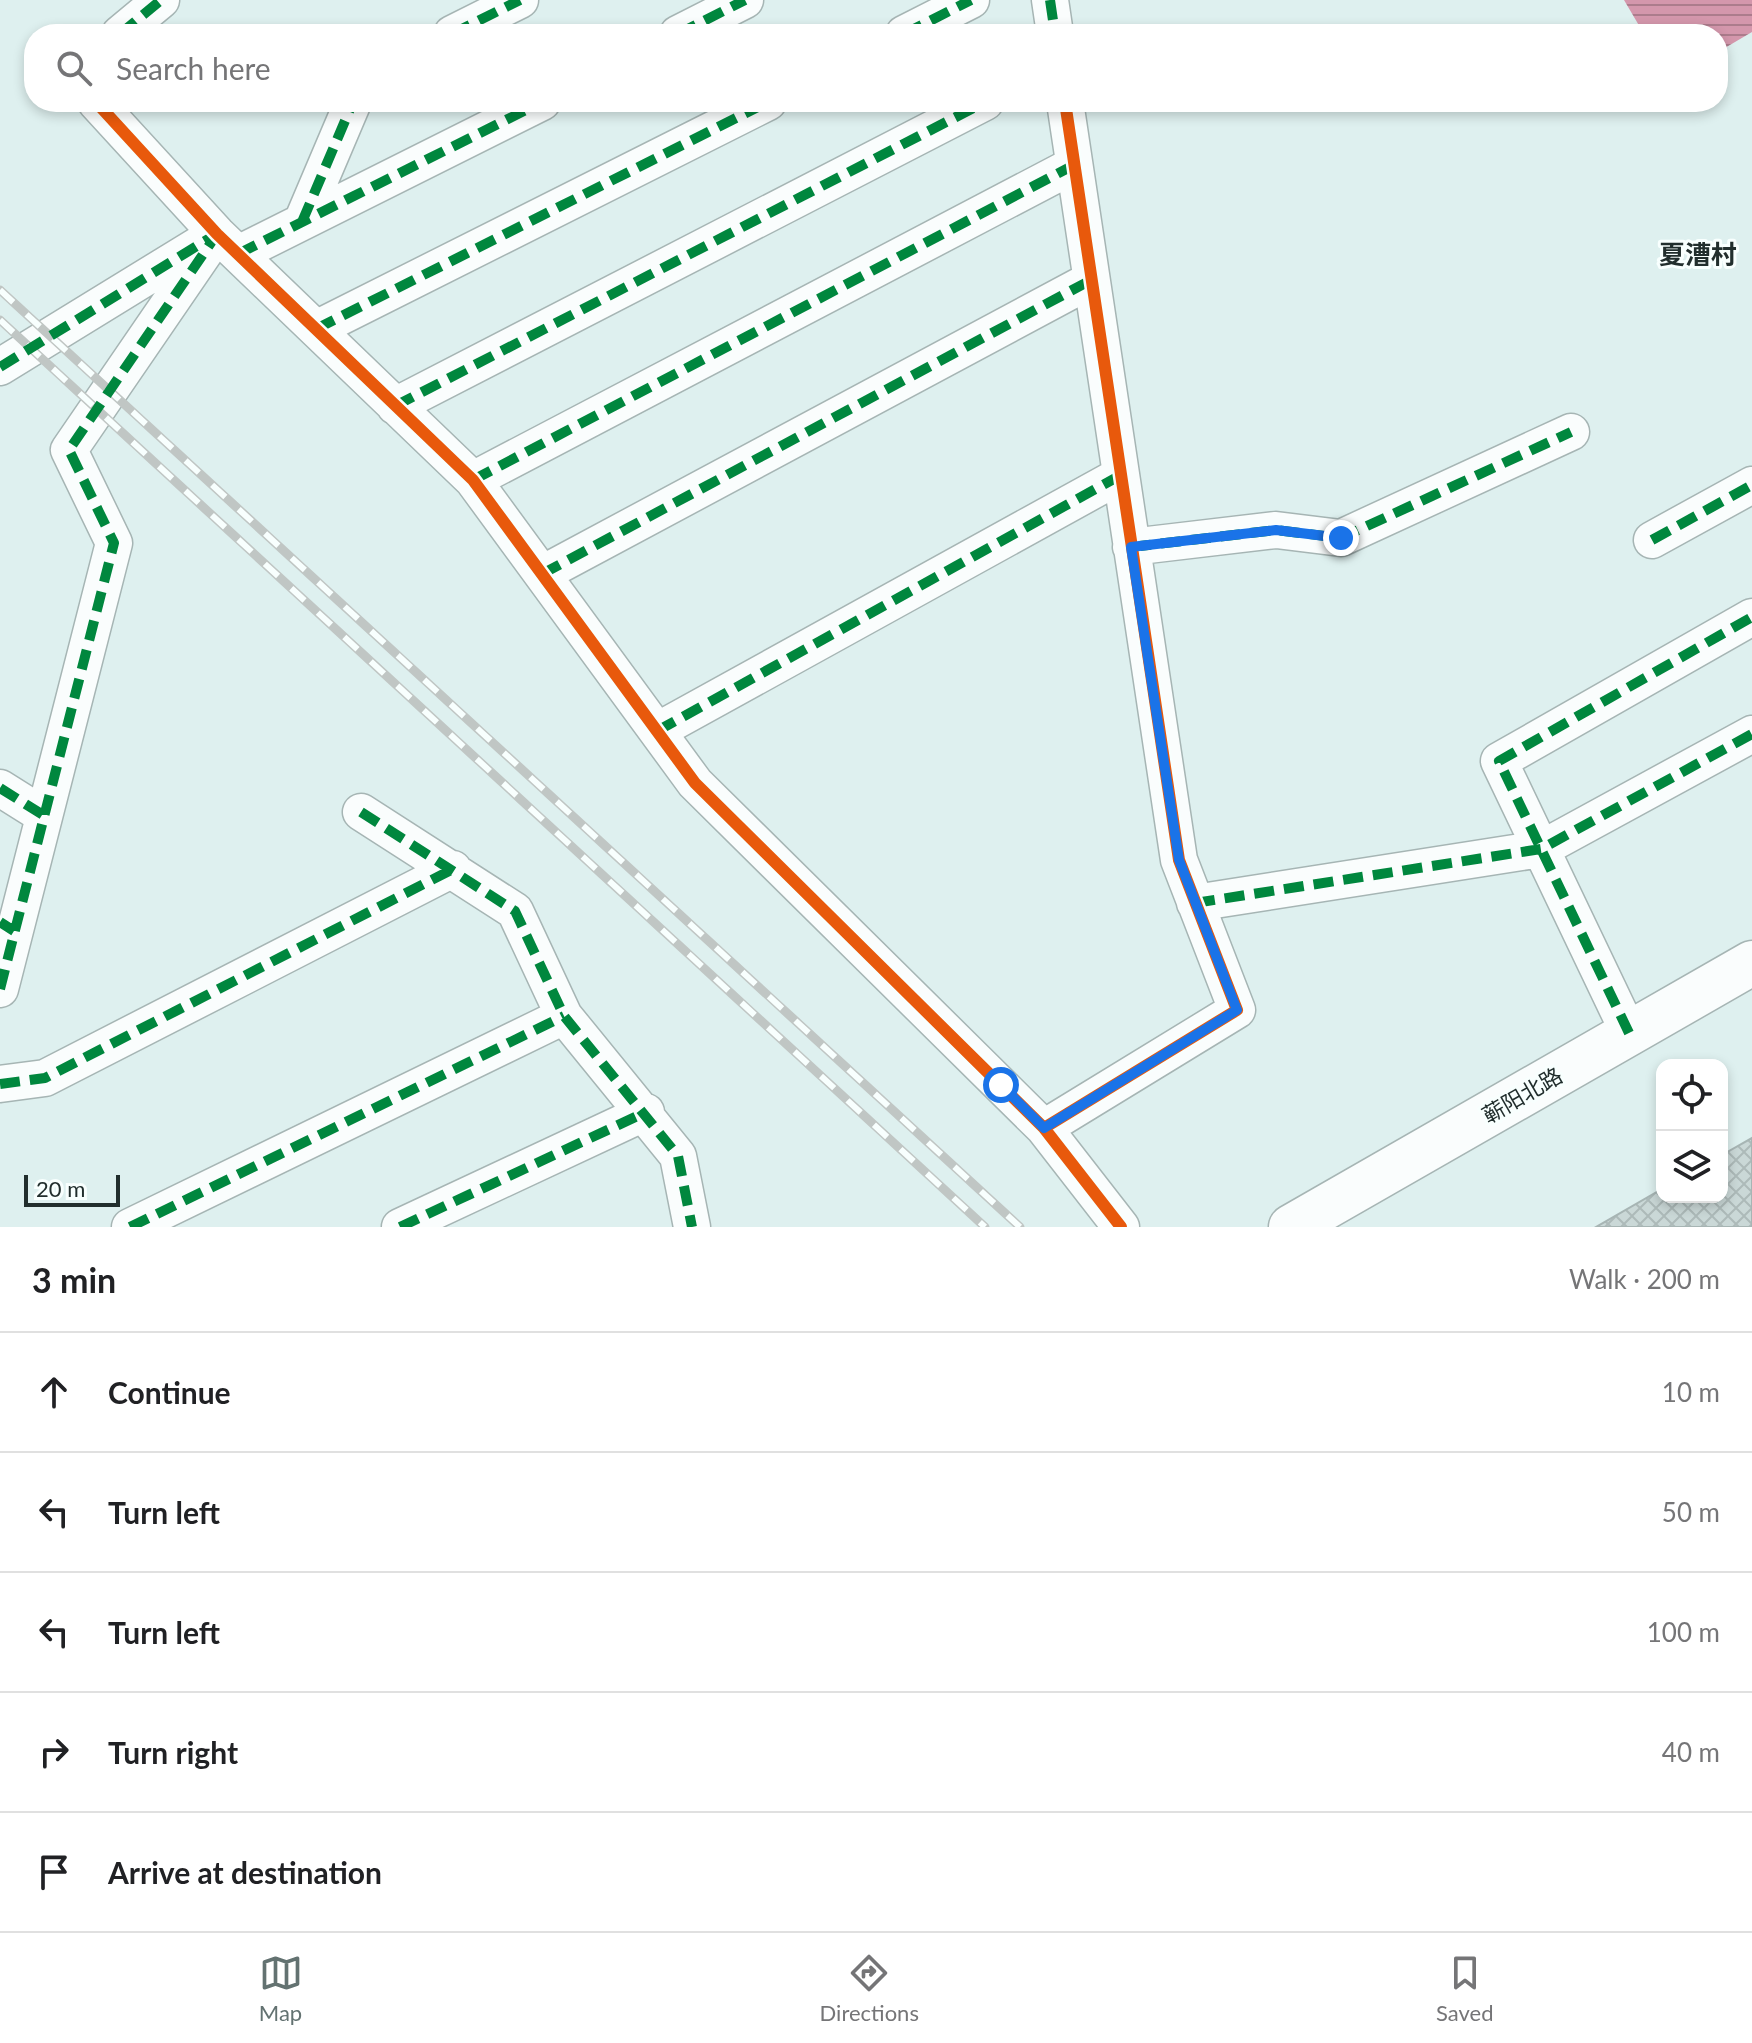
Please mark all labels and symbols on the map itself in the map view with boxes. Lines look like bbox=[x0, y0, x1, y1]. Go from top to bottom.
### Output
district label: 夏漕村 bbox=[1659, 238, 1737, 270]
route end bbox=[1323, 520, 1359, 556]
street label: 蕲阳北路 bbox=[1477, 1061, 1567, 1129]
route start bbox=[983, 1067, 1019, 1103]
scale bar bbox=[24, 1171, 120, 1207]

